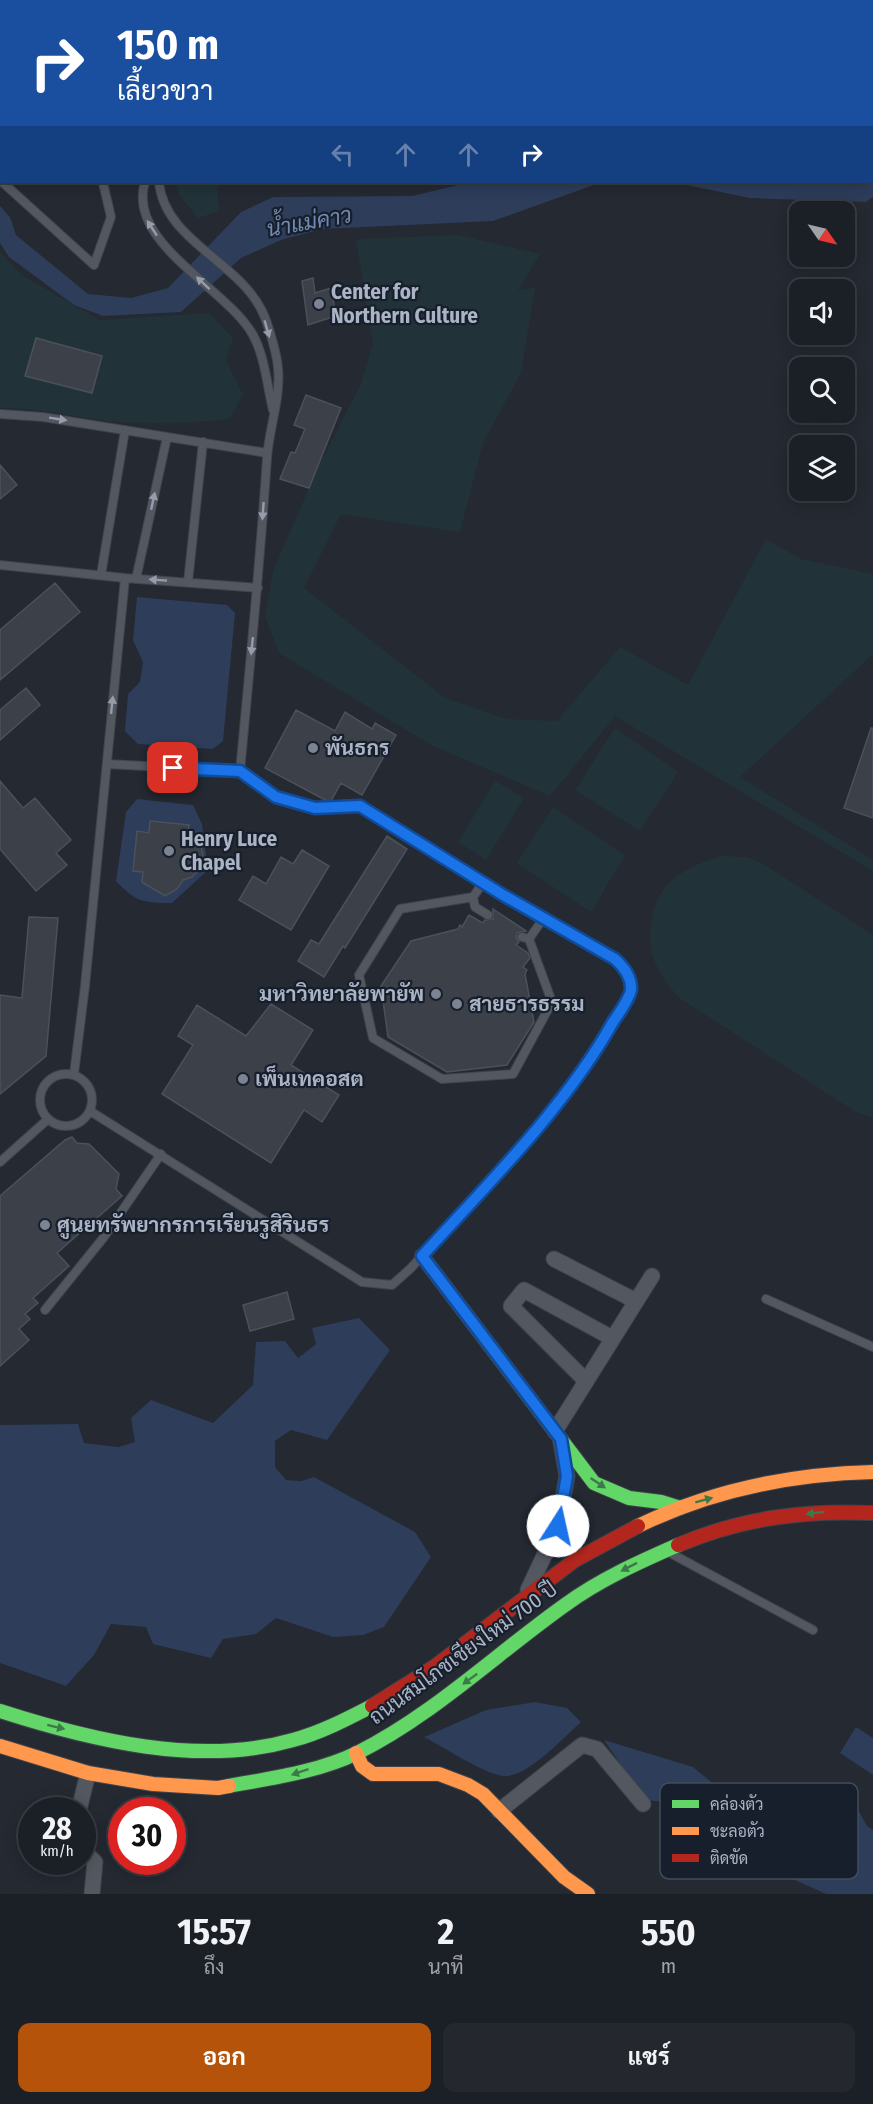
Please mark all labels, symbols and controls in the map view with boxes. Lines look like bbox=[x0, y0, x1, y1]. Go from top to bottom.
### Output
text: 150 m bbox=[117, 20, 219, 70]
icon: right bbox=[18, 24, 96, 102]
text: เลี้ยวขวา bbox=[117, 75, 213, 107]
icon: left bbox=[326, 138, 359, 171]
icon: ahead bbox=[389, 138, 422, 171]
icon: ahead bbox=[452, 138, 485, 171]
icon: right bbox=[515, 138, 548, 171]
water label: น้ำแม่คาว bbox=[263, 195, 354, 243]
north arrow bbox=[789, 201, 855, 267]
map controls bbox=[789, 201, 855, 501]
one-way arrow bbox=[147, 219, 158, 236]
one-way arrow bbox=[196, 276, 211, 290]
place label: Center for Northern Culture bbox=[331, 279, 478, 329]
button: sound bbox=[789, 279, 855, 345]
marker: Center for Northern Culture bbox=[312, 297, 326, 311]
one-way arrow bbox=[263, 320, 272, 338]
button: search bbox=[789, 357, 855, 423]
one-way arrow bbox=[49, 415, 68, 424]
button: layers bbox=[789, 435, 855, 501]
one-way arrow bbox=[149, 491, 158, 510]
one-way arrow bbox=[259, 502, 268, 521]
one-way arrow bbox=[148, 575, 167, 585]
one-way arrow bbox=[247, 636, 257, 655]
one-way arrow bbox=[107, 696, 117, 715]
place label: พันธกร bbox=[325, 735, 389, 761]
marker: พันธกร bbox=[306, 741, 320, 755]
pin bbox=[147, 742, 198, 793]
icon: arrive bbox=[156, 751, 189, 784]
place label: Henry Luce Chapel bbox=[181, 826, 277, 876]
marker: Henry Luce Chapel bbox=[162, 844, 176, 858]
place label: มหาวิทยาลัยพายัพ bbox=[259, 981, 424, 1007]
marker: มหาวิทยาลัยพายัพ bbox=[429, 987, 443, 1001]
place label: สายธารธรรม bbox=[469, 991, 584, 1017]
marker: สายธารธรรม bbox=[450, 997, 464, 1011]
place label: เพ็นเทคอสต bbox=[255, 1065, 364, 1092]
marker: เพ็นเทคอสต bbox=[236, 1072, 250, 1086]
place label: ศูนยทรัพยากรการเรียนรูสิรินธร bbox=[57, 1212, 329, 1239]
marker: ศูนยทรัพยากรการเรียนรูสิรินธร bbox=[38, 1218, 52, 1232]
one-way arrow bbox=[590, 1477, 607, 1488]
position arrow bbox=[526, 1494, 590, 1558]
one-way arrow bbox=[695, 1494, 713, 1504]
one-way arrow bbox=[805, 1508, 824, 1518]
one-way arrow bbox=[620, 1562, 637, 1572]
street label: ถนนสมโภชเชียงใหม่ 700 ปี bbox=[363, 1575, 562, 1730]
one-way arrow bbox=[462, 1673, 478, 1685]
one-way arrow bbox=[48, 1723, 66, 1732]
one-way arrow bbox=[291, 1767, 309, 1777]
legend bbox=[660, 1783, 858, 1879]
text: คล่องตัว bbox=[710, 1794, 764, 1814]
speed limit sign: 30 bbox=[108, 1797, 186, 1875]
text: 28 bbox=[42, 1811, 72, 1847]
text: ชะลอตัว bbox=[710, 1821, 765, 1841]
text: km/h bbox=[40, 1842, 74, 1860]
text: ติดขัด bbox=[710, 1848, 748, 1868]
text: 15:57 bbox=[177, 1910, 251, 1954]
text: 2 bbox=[438, 1910, 454, 1954]
text: 550 bbox=[641, 1911, 696, 1955]
text: m bbox=[661, 1954, 676, 1978]
text: ถึง bbox=[204, 1955, 224, 1979]
text: นาที bbox=[428, 1955, 464, 1979]
button: ออก bbox=[18, 2023, 431, 2092]
button: แชร์ bbox=[443, 2023, 855, 2092]

